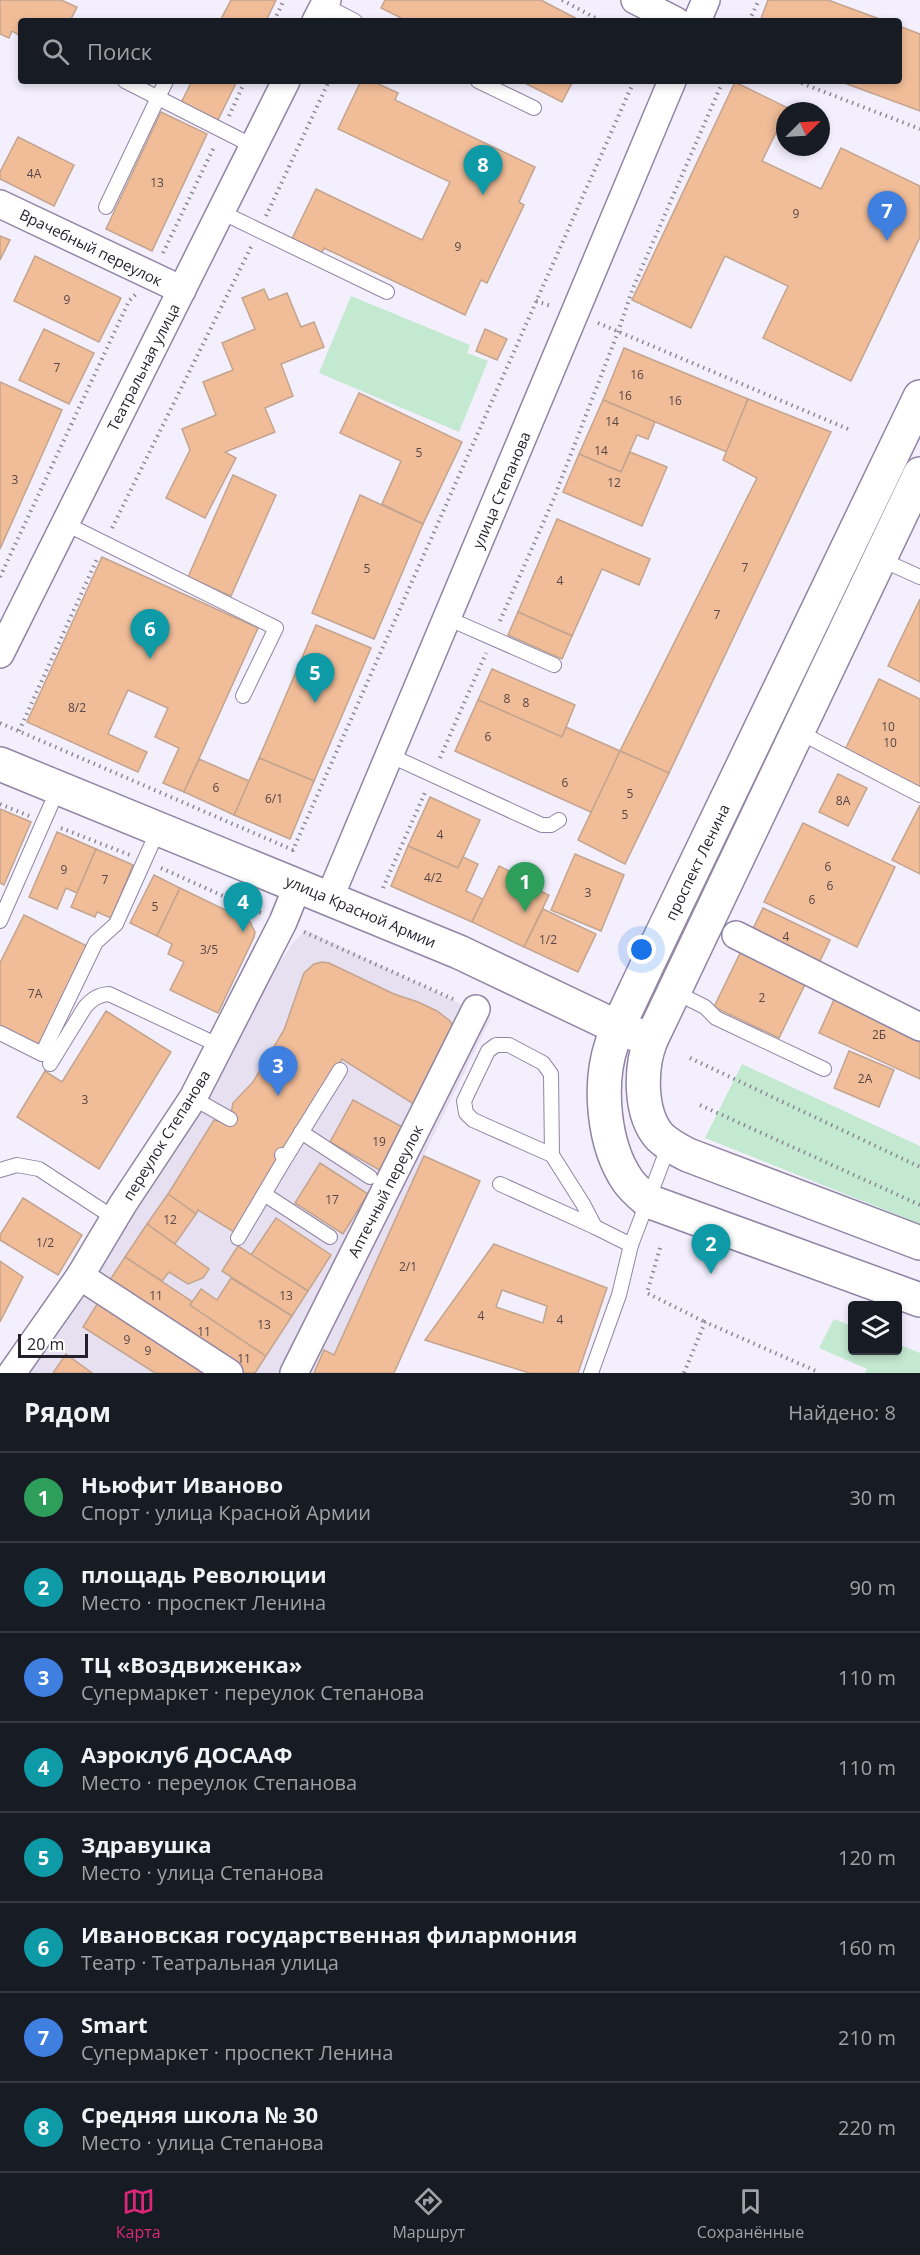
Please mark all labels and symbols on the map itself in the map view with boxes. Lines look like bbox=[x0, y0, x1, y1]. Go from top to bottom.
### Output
north arrow bbox=[776, 102, 830, 156]
pin: 8 bbox=[464, 146, 502, 195]
house number: 4А bbox=[27, 165, 42, 182]
house number: 13 bbox=[150, 174, 164, 191]
pin: 7 bbox=[868, 192, 906, 241]
street label: Врачебный переулок bbox=[16, 204, 166, 290]
house number: 9 bbox=[793, 205, 800, 222]
house number: 9 bbox=[455, 238, 462, 255]
house number: 9 bbox=[64, 291, 71, 308]
street label: Театральная улица bbox=[102, 300, 184, 434]
house number: 7 bbox=[54, 359, 61, 376]
house number: 16 bbox=[630, 366, 644, 383]
house number: 16 bbox=[618, 387, 632, 404]
house number: 16 bbox=[668, 392, 682, 409]
house number: 14 bbox=[605, 413, 619, 430]
street label: улица Степанова bbox=[467, 428, 535, 552]
house number: 14 bbox=[594, 442, 608, 459]
house number: 5 bbox=[416, 444, 423, 461]
house number: 3 bbox=[12, 471, 19, 488]
house number: 12 bbox=[607, 474, 621, 491]
house number: 7 bbox=[742, 559, 749, 576]
house number: 5 bbox=[364, 560, 371, 577]
house number: 4 bbox=[557, 572, 564, 589]
house number: 7 bbox=[714, 606, 721, 623]
pin: 6 bbox=[130, 610, 170, 659]
pin: 5 bbox=[296, 654, 334, 703]
house number: 8 bbox=[504, 690, 511, 707]
house number: 8 bbox=[523, 694, 530, 711]
house number: 8/2 bbox=[68, 699, 86, 716]
house number: 10 bbox=[881, 718, 895, 735]
house number: 6 bbox=[485, 728, 492, 745]
house number: 10 bbox=[883, 734, 897, 751]
house number: 6 bbox=[562, 774, 569, 791]
house number: 6 bbox=[213, 779, 220, 796]
house number: 5 bbox=[627, 785, 634, 802]
house number: 6/1 bbox=[265, 790, 283, 807]
house number: 8А bbox=[836, 792, 851, 809]
street label: проспект Ленина bbox=[660, 801, 734, 923]
house number: 5 bbox=[622, 806, 629, 823]
house number: 4 bbox=[437, 826, 444, 843]
house number: 6 bbox=[825, 858, 832, 875]
house number: 9 bbox=[61, 861, 68, 878]
pin: 1 bbox=[506, 862, 544, 912]
house number: 4/2 bbox=[424, 869, 442, 886]
street label: улица Красной Армии bbox=[283, 870, 439, 952]
house number: 7 bbox=[102, 871, 109, 888]
house number: 6 bbox=[827, 877, 834, 894]
pin: 4 bbox=[224, 882, 262, 932]
house number: 3 bbox=[585, 884, 592, 901]
house number: 6 bbox=[809, 891, 816, 908]
house number: 5 bbox=[152, 898, 159, 915]
house number: 4 bbox=[783, 928, 790, 945]
house number: 1/2 bbox=[539, 931, 557, 948]
your location bbox=[627, 935, 656, 964]
house number: 3/5 bbox=[200, 941, 218, 958]
house number: 7А bbox=[28, 985, 43, 1002]
house number: 2 bbox=[759, 989, 766, 1006]
house number: 2Б bbox=[872, 1026, 886, 1043]
pin: 3 bbox=[258, 1046, 298, 1096]
street label: переулок Степанова bbox=[118, 1066, 214, 1204]
house number: 2А bbox=[858, 1070, 873, 1087]
house number: 3 bbox=[82, 1091, 89, 1108]
street label: Аптечный переулок bbox=[343, 1121, 427, 1261]
house number: 19 bbox=[372, 1133, 386, 1150]
house number: 17 bbox=[325, 1191, 339, 1208]
house number: 12 bbox=[163, 1211, 177, 1228]
pin: 2 bbox=[692, 1224, 730, 1274]
house number: 1/2 bbox=[36, 1234, 54, 1251]
house number: 2/1 bbox=[399, 1258, 417, 1275]
house number: 11 bbox=[149, 1287, 163, 1304]
house number: 13 bbox=[279, 1287, 293, 1304]
house number: 4 bbox=[478, 1307, 485, 1324]
house number: 4 bbox=[557, 1311, 564, 1328]
house number: 13 bbox=[257, 1316, 271, 1333]
house number: 11 bbox=[197, 1323, 211, 1340]
scale bar bbox=[18, 1331, 88, 1358]
house number: 9 bbox=[124, 1331, 131, 1348]
house number: 9 bbox=[145, 1342, 152, 1359]
house number: 11 bbox=[237, 1350, 251, 1367]

